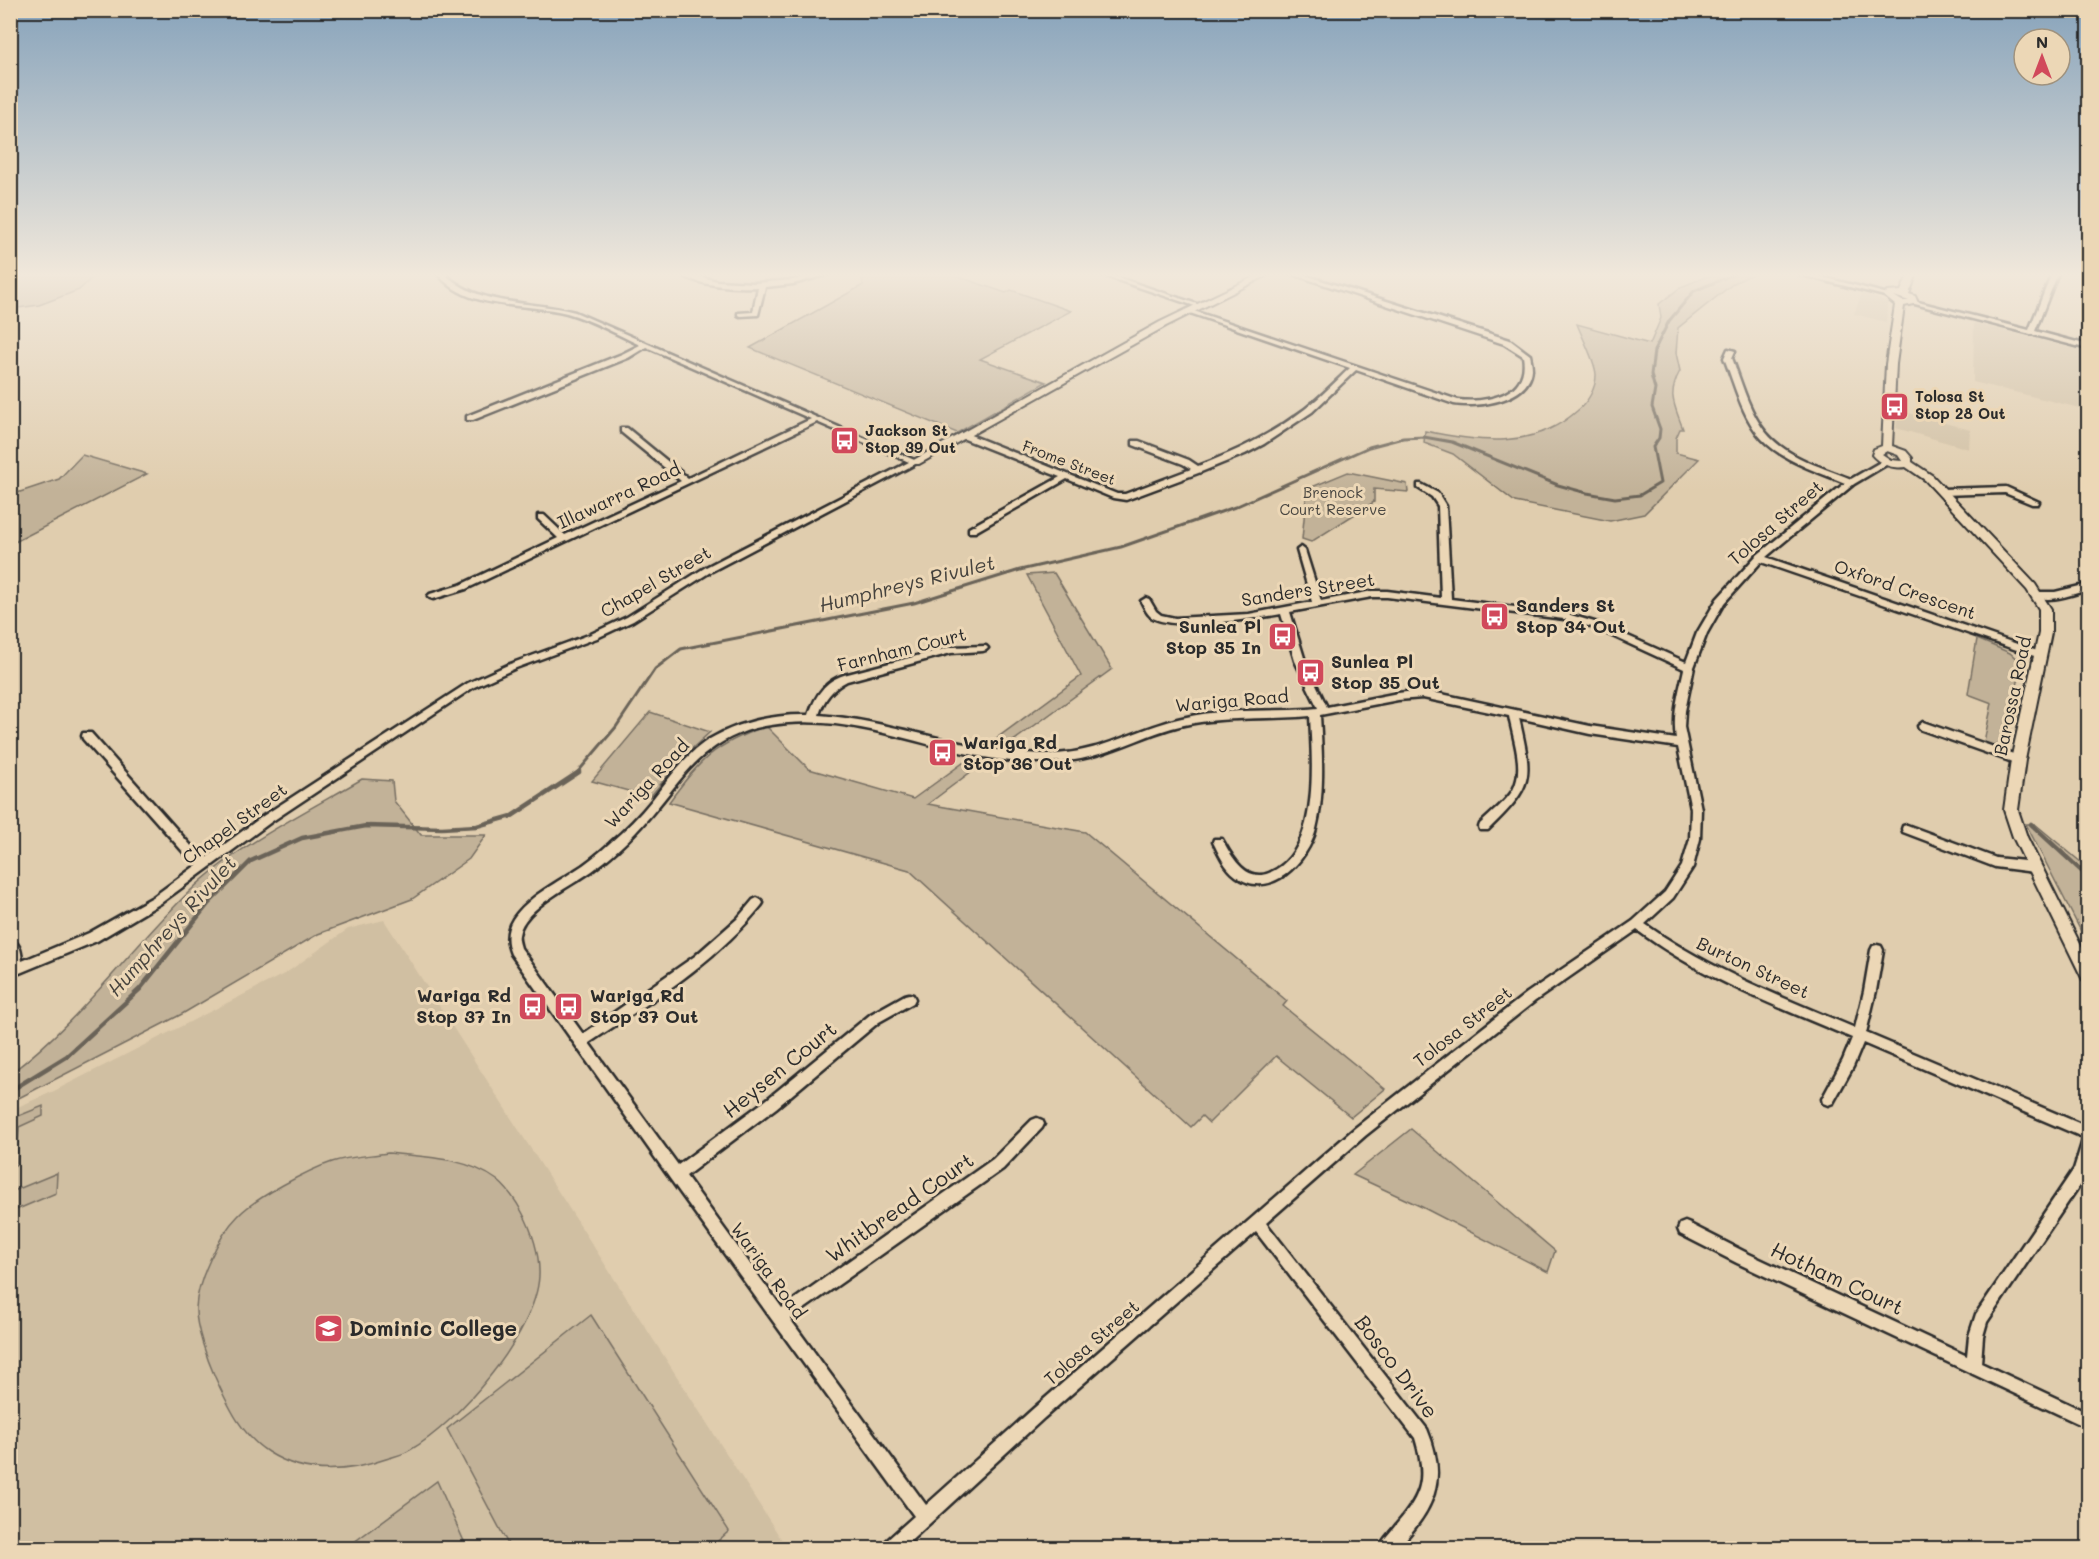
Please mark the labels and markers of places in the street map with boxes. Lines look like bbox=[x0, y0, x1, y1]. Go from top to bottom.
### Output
place label: Tolosa St Stop 28 Out bbox=[1915, 386, 2006, 423]
bus stop icon: Tolosa St Stop 28 Out bbox=[1878, 390, 1910, 422]
place label: Jackson St Stop 39 Out bbox=[865, 420, 956, 457]
bus stop icon: Jackson St Stop 39 Out bbox=[828, 424, 860, 456]
place label: Sanders St Stop 34 Out bbox=[1516, 593, 1626, 638]
bus stop icon: Sanders St Stop 34 Out bbox=[1479, 600, 1511, 632]
place label: Sunlea Pl Stop 35 In bbox=[1166, 614, 1261, 659]
bus stop icon: Sunlea Pl Stop 35 In bbox=[1266, 621, 1298, 653]
place label: Sunlea Pl Stop 35 Out bbox=[1331, 649, 1440, 694]
bus stop icon: Sunlea Pl Stop 35 Out bbox=[1294, 656, 1326, 688]
place label: Wariga Rd Stop 36 Out bbox=[963, 730, 1072, 775]
bus stop icon: Wariga Rd Stop 36 Out bbox=[926, 737, 958, 769]
place label: Wariga Rd Stop 37 In bbox=[416, 983, 511, 1028]
place label: Wariga Rd Stop 37 Out bbox=[590, 983, 698, 1028]
bus stop icon: Wariga Rd Stop 37 In bbox=[516, 990, 548, 1022]
bus stop icon: Wariga Rd Stop 37 Out bbox=[553, 990, 585, 1022]
school or university icon: Dominic College bbox=[312, 1313, 344, 1345]
place label: Dominic College bbox=[349, 1314, 517, 1341]

